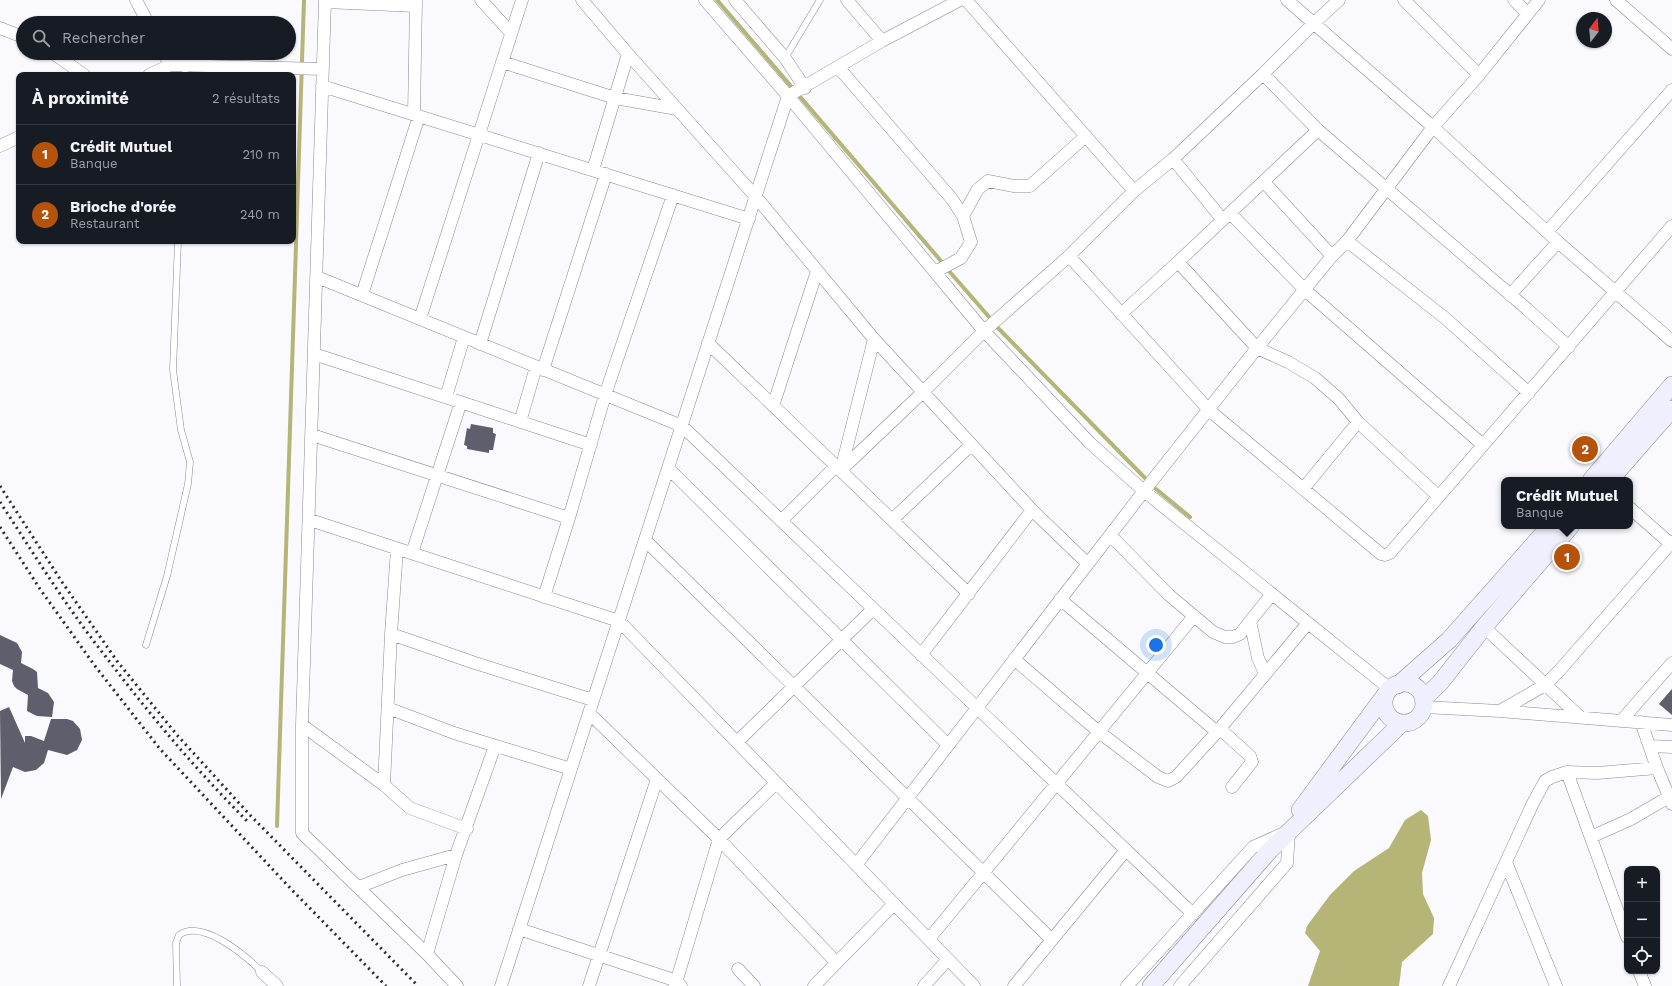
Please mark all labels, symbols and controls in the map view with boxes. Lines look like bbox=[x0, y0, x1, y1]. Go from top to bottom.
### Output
north arrow bbox=[1576, 12, 1612, 48]
search box bbox=[16, 16, 296, 60]
icon: search bbox=[30, 27, 52, 49]
text: Rechercher bbox=[62, 29, 145, 47]
text: À proximité bbox=[32, 88, 129, 108]
text: 2 résultats bbox=[212, 91, 280, 106]
text: Crédit Mutuel bbox=[70, 138, 172, 156]
text: 1 bbox=[42, 147, 48, 162]
text: 210 m bbox=[242, 147, 280, 162]
text: Banque bbox=[70, 156, 118, 171]
text: Brioche d'orée bbox=[70, 198, 176, 216]
text: 2 bbox=[41, 207, 49, 222]
text: 240 m bbox=[240, 207, 280, 222]
text: Restaurant bbox=[70, 216, 140, 231]
pin: 2 bbox=[1572, 434, 1598, 464]
popup bbox=[1501, 477, 1633, 529]
text: Crédit Mutuel bbox=[1516, 487, 1618, 505]
text: Banque bbox=[1516, 505, 1563, 520]
pin: 1 bbox=[1554, 542, 1580, 572]
your location bbox=[1146, 635, 1166, 655]
map controls bbox=[1624, 866, 1660, 974]
button: + bbox=[1624, 866, 1660, 902]
button: − bbox=[1624, 902, 1660, 938]
button: locate bbox=[1624, 938, 1660, 974]

